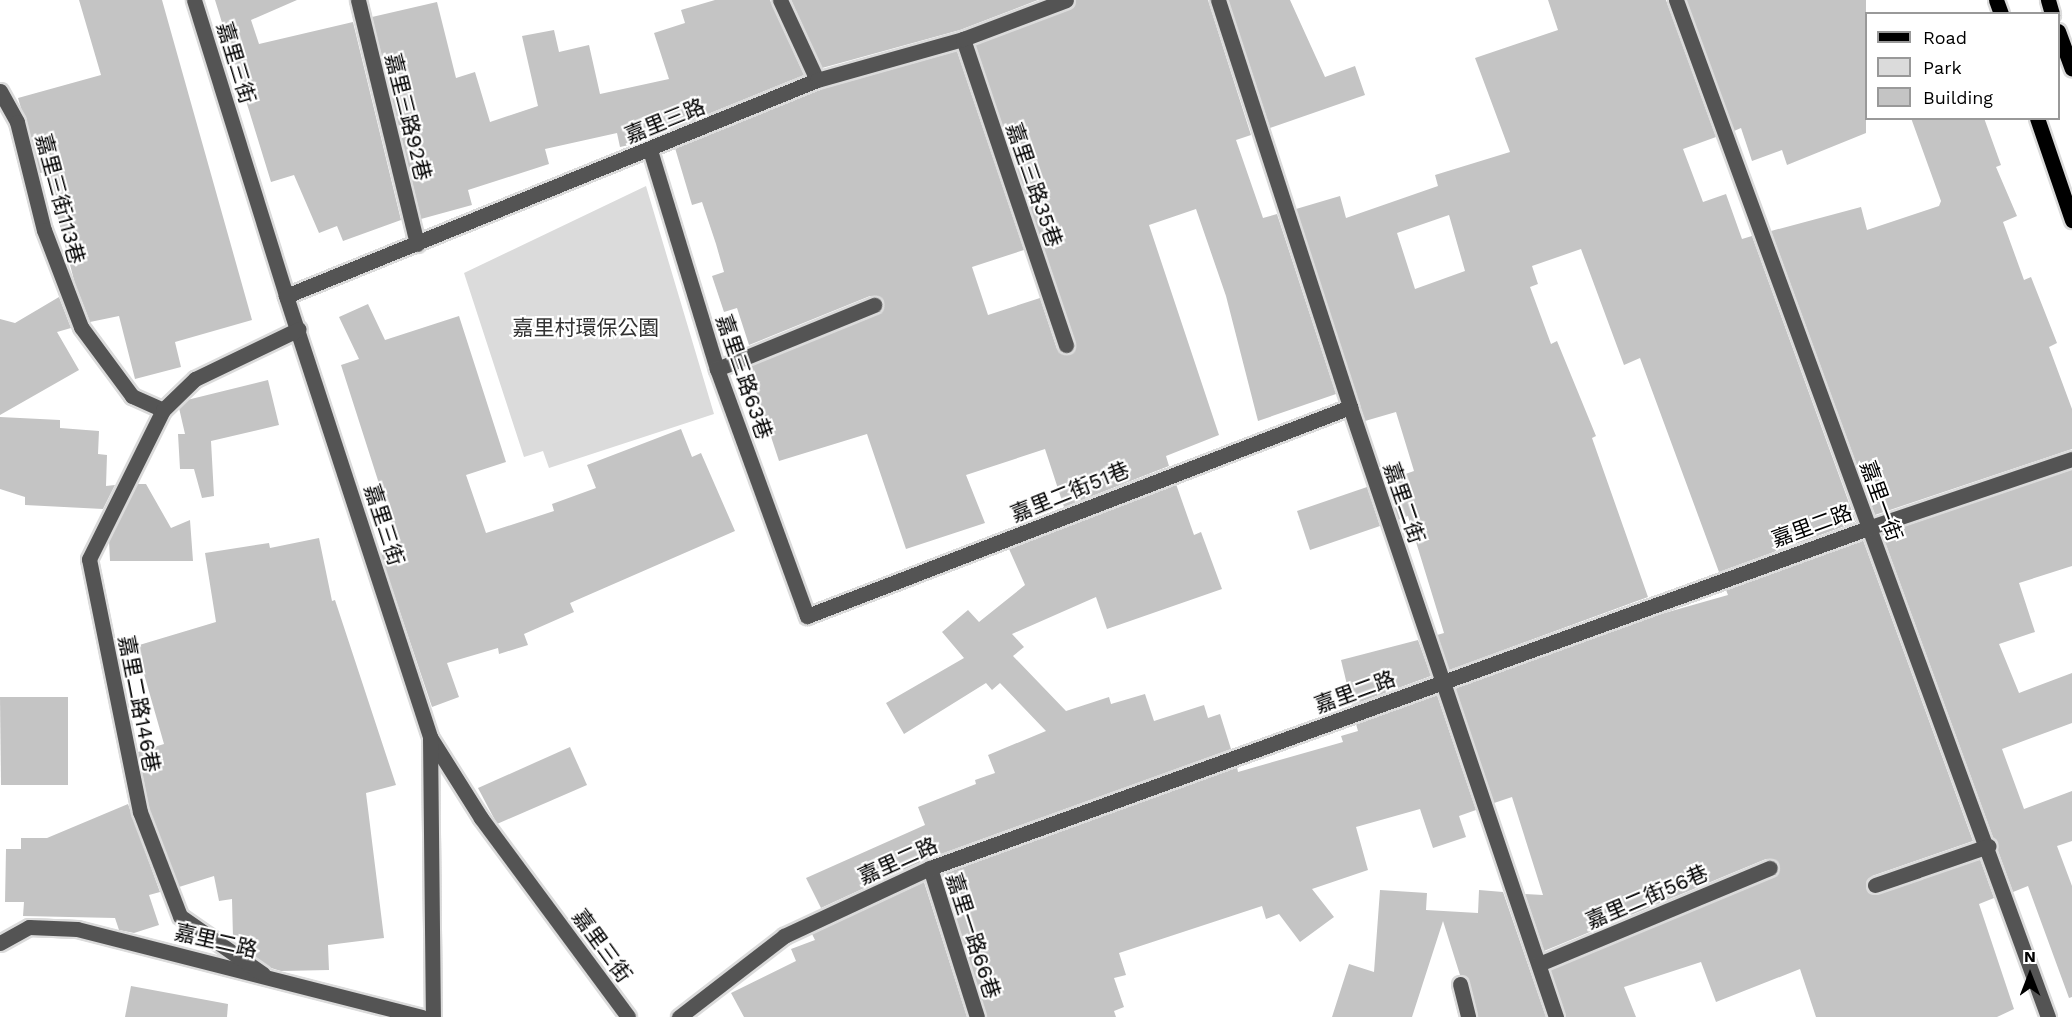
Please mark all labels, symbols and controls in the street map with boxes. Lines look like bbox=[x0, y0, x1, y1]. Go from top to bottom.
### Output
legend bbox=[1865, 12, 2060, 120]
street label: 嘉里三街 bbox=[212, 19, 260, 107]
text: Road bbox=[1923, 27, 1967, 48]
street label: 嘉里三路92巷 bbox=[380, 51, 436, 183]
text: Park bbox=[1923, 57, 1962, 78]
text: Building bbox=[1923, 87, 1993, 108]
street label: 嘉里三路 bbox=[621, 94, 709, 148]
street label: 嘉里三路35巷 bbox=[1001, 120, 1067, 250]
street label: 嘉里三街113巷 bbox=[31, 131, 89, 267]
street label: 嘉里三路63巷 bbox=[711, 311, 777, 443]
park label: 嘉里村環保公園 bbox=[513, 315, 659, 341]
street label: 嘉里二街51巷 bbox=[1007, 457, 1133, 527]
street label: 嘉里一街 bbox=[1855, 457, 1907, 545]
street label: 嘉里二街 bbox=[1378, 459, 1430, 547]
street label: 嘉里三街 bbox=[359, 481, 409, 569]
street label: 嘉里二路 bbox=[1768, 500, 1856, 552]
street label: 嘉里二路146巷 bbox=[113, 633, 165, 775]
street label: 嘉里二路 bbox=[1311, 666, 1399, 718]
street label: 嘉里二路 bbox=[855, 832, 941, 890]
street label: 嘉里二街56巷 bbox=[1582, 860, 1712, 934]
street label: 嘉里一路66巷 bbox=[941, 870, 1005, 1002]
street label: 嘉里三街 bbox=[567, 905, 637, 987]
street label: 嘉里二路 bbox=[172, 919, 260, 963]
north arrow bbox=[2000, 945, 2060, 1005]
text: N bbox=[2024, 947, 2036, 966]

